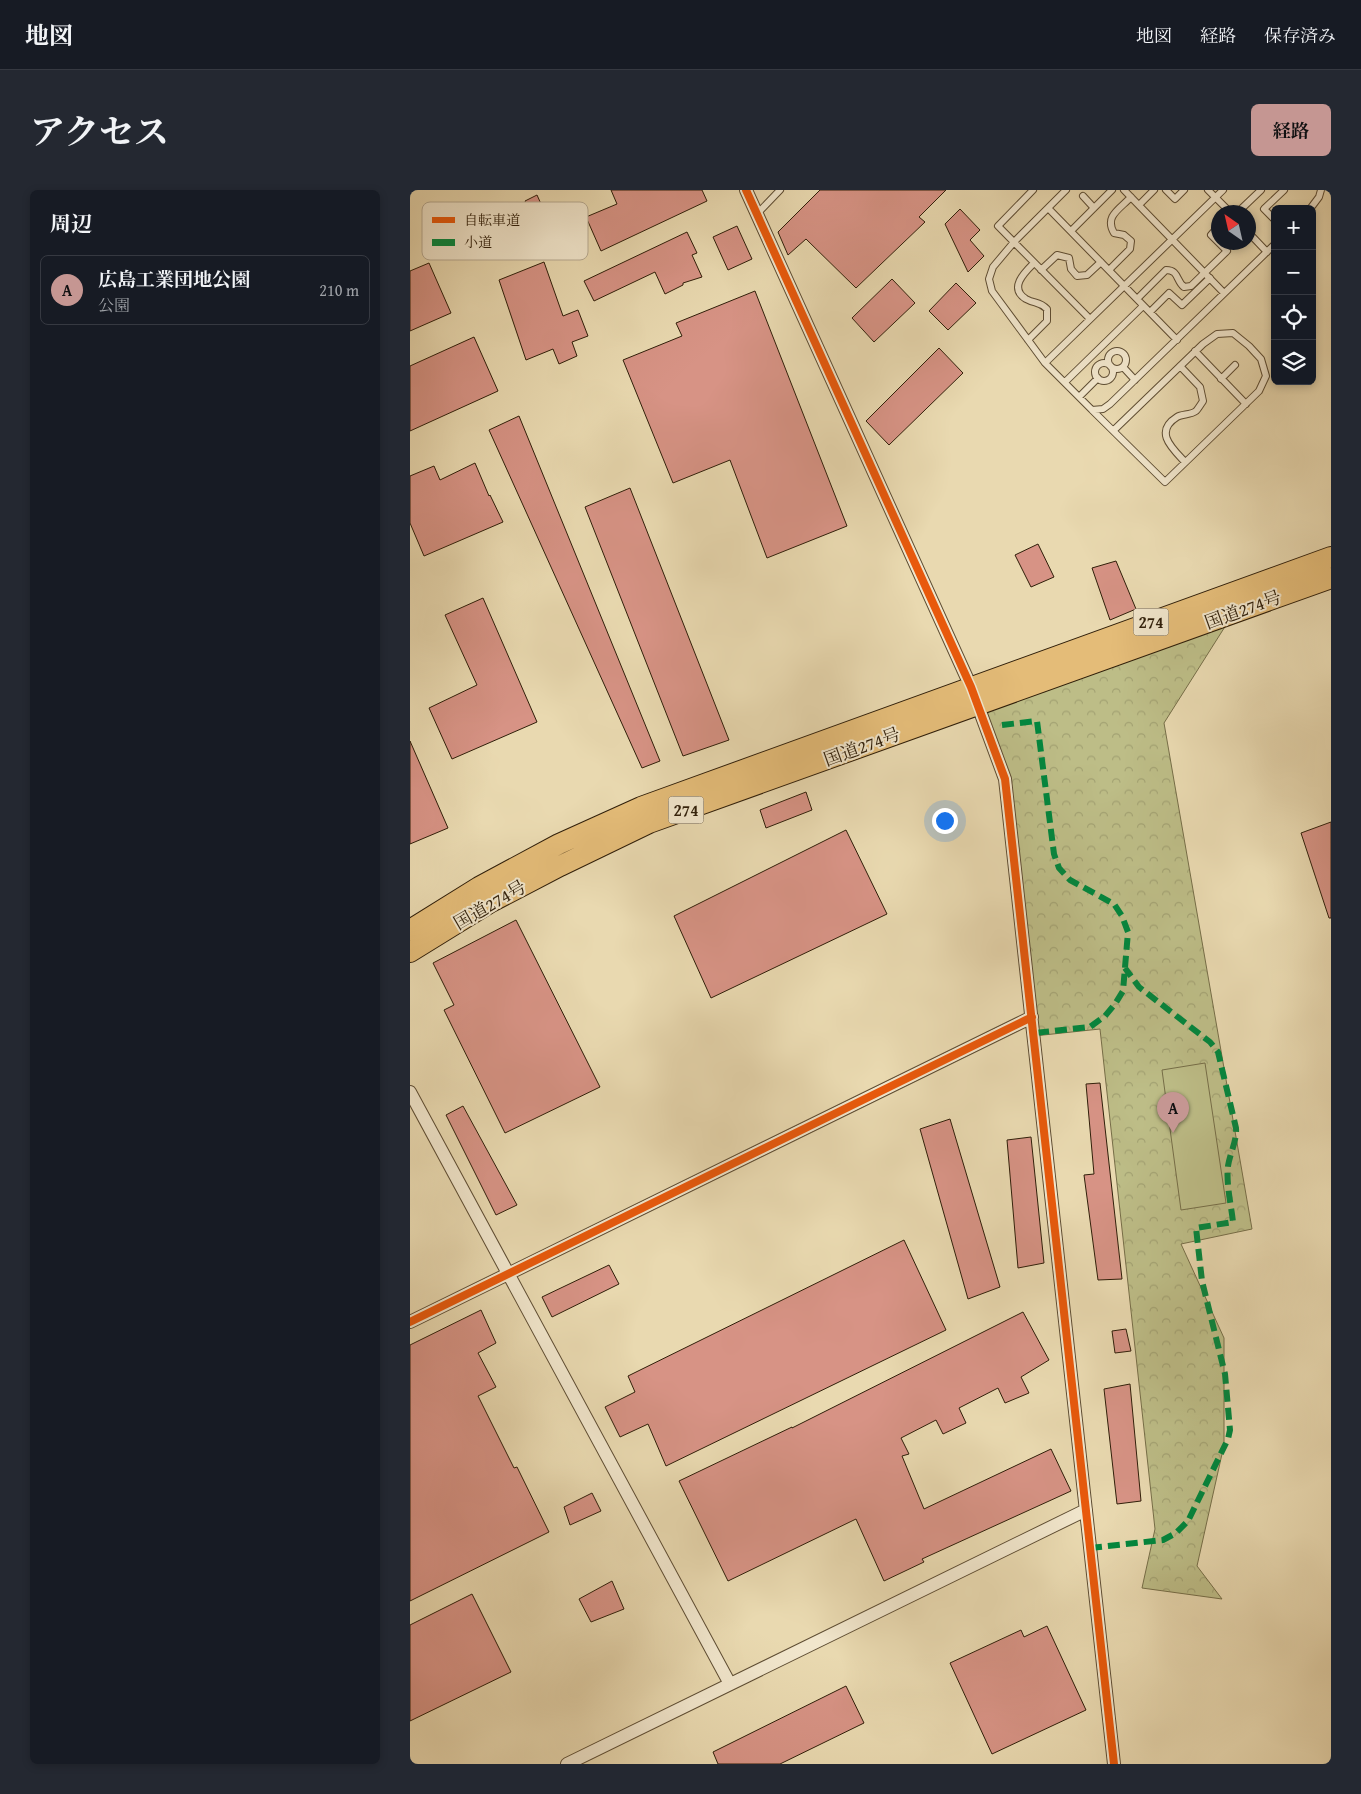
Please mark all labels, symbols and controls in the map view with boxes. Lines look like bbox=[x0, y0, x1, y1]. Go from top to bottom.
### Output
text: 地図 bbox=[25, 18, 73, 53]
text: 地図 bbox=[1136, 22, 1172, 49]
text: 経路 bbox=[1200, 22, 1236, 49]
text: 保存済み bbox=[1264, 22, 1336, 49]
button: 経路 bbox=[1251, 104, 1331, 156]
text: アクセス bbox=[30, 106, 169, 157]
legend bbox=[422, 202, 588, 260]
north arrow bbox=[1211, 205, 1256, 250]
map controls bbox=[1271, 205, 1316, 385]
button: + bbox=[1271, 205, 1316, 250]
text: 周辺 bbox=[50, 208, 92, 239]
text: 自転車道 bbox=[464, 210, 520, 230]
text: 小道 bbox=[464, 232, 492, 252]
button: − bbox=[1271, 250, 1316, 295]
text: 広島工業団地公園 bbox=[98, 265, 250, 293]
text: A bbox=[62, 278, 72, 302]
text: 210 m bbox=[319, 278, 359, 302]
text: 公園 bbox=[98, 293, 130, 317]
button: locate bbox=[1271, 295, 1316, 340]
button: layers bbox=[1271, 340, 1316, 385]
street label: 国道274号 bbox=[1201, 583, 1285, 636]
road number: 274 bbox=[1134, 608, 1168, 636]
street label: 国道274号 bbox=[820, 720, 904, 773]
road number: 274 bbox=[668, 796, 704, 824]
your location bbox=[932, 808, 958, 834]
street label: 国道274号 bbox=[448, 873, 531, 936]
pin: A bbox=[1157, 1092, 1189, 1133]

